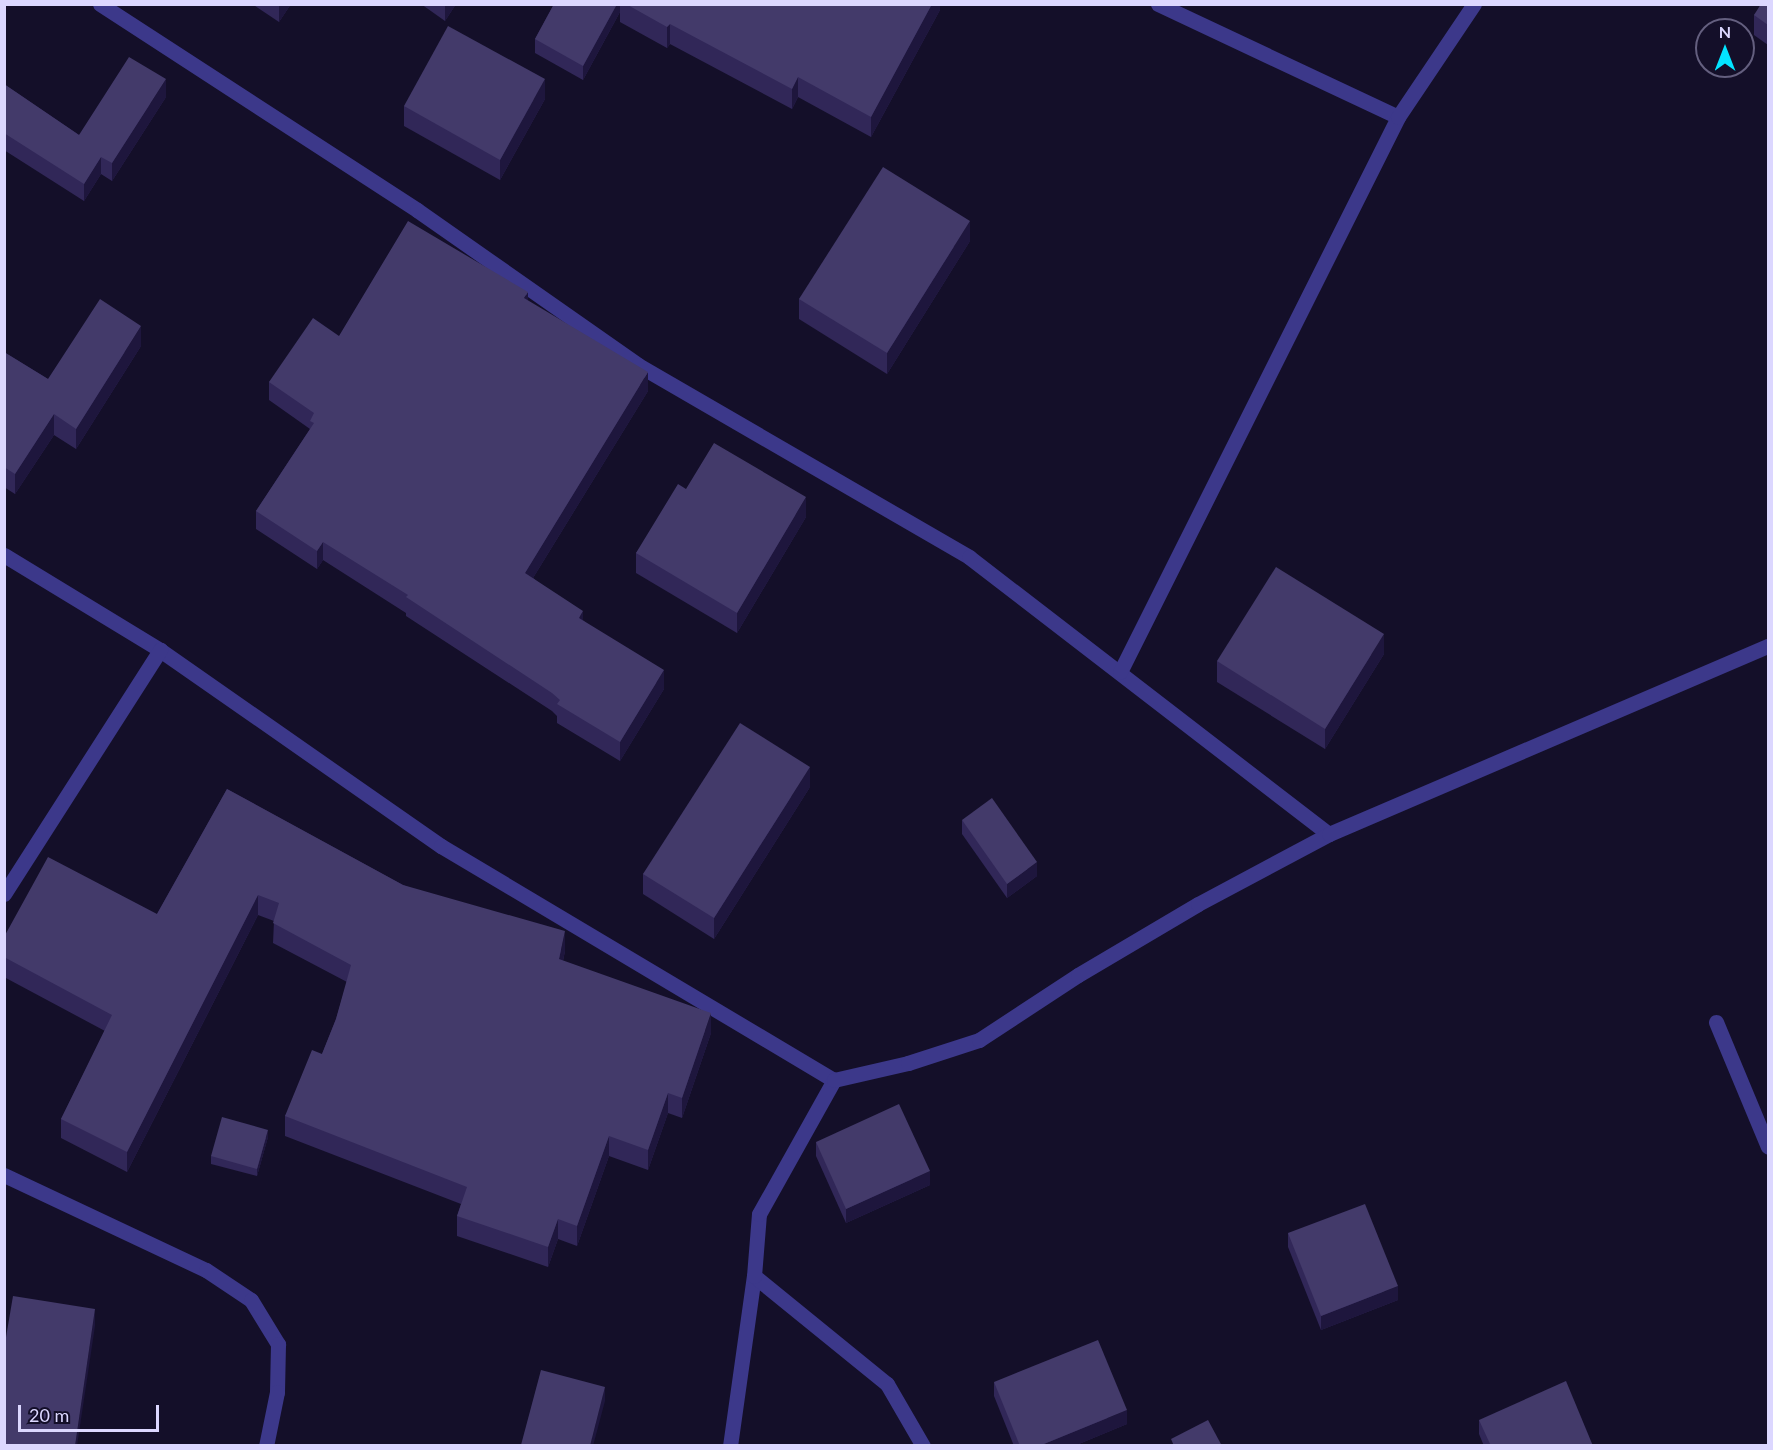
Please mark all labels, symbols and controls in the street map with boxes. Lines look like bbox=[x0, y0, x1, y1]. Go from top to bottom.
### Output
north arrow bbox=[1695, 18, 1755, 78]
text: N bbox=[1719, 22, 1731, 41]
scale bar bbox=[21, 1393, 162, 1431]
text: 20 m bbox=[29, 1404, 69, 1426]

